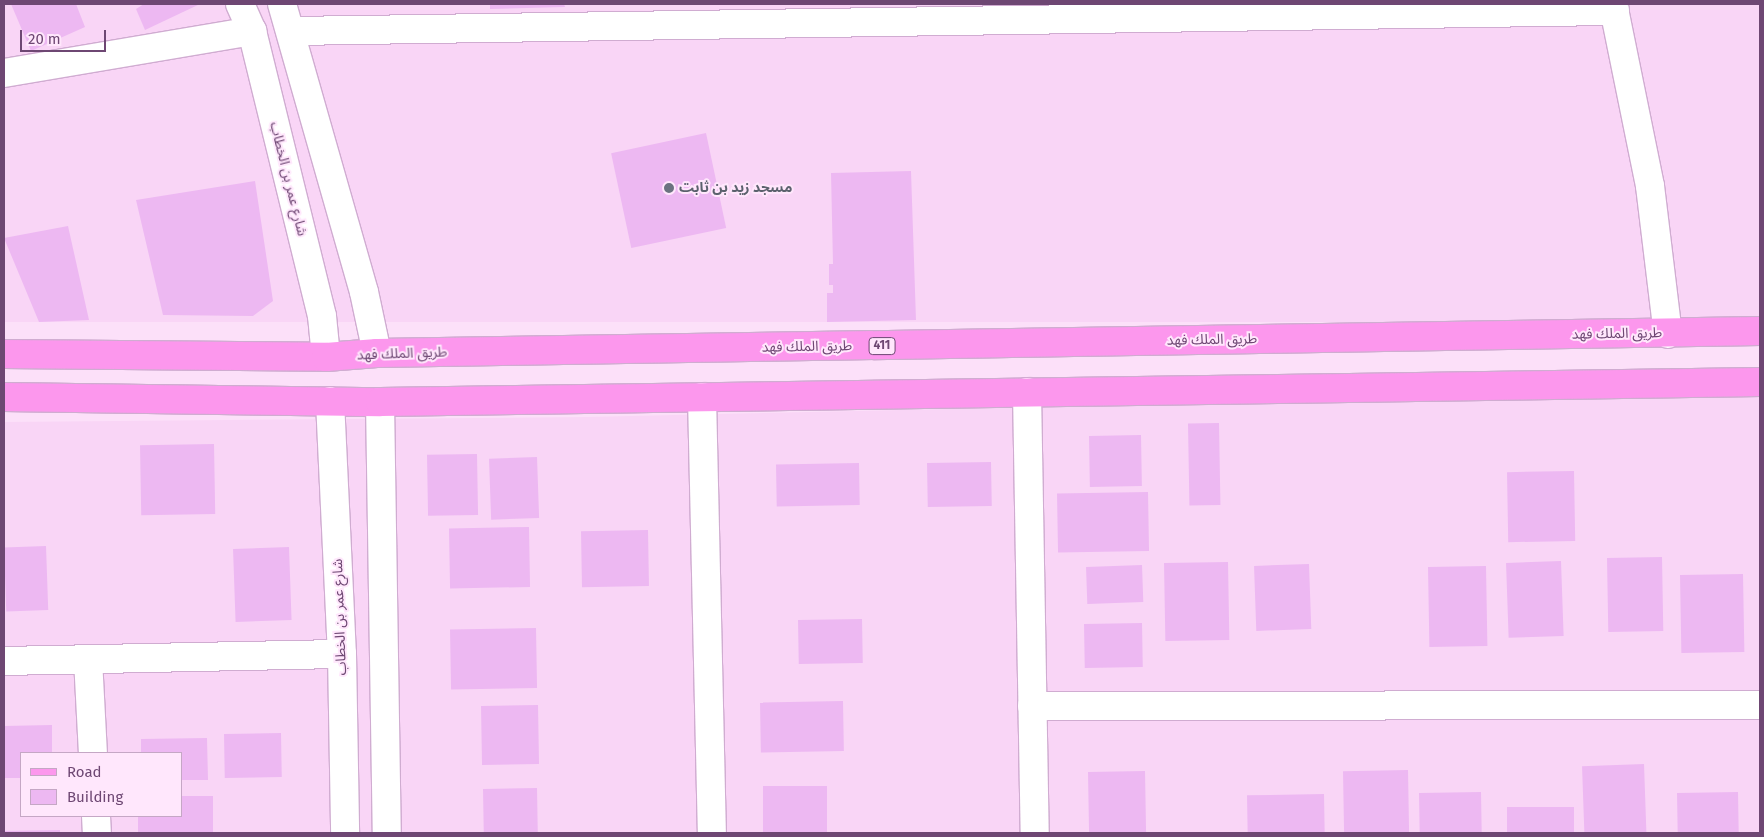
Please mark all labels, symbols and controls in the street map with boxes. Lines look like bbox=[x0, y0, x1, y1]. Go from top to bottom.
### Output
scale bar bbox=[22, 20, 109, 52]
text: 20 m bbox=[28, 30, 61, 48]
street label: شارع عمر بن الخطاب bbox=[266, 120, 310, 238]
place label: مسجد زيد بن ثابت bbox=[679, 180, 792, 196]
marker: مسجد زيد بن ثابت bbox=[663, 182, 675, 194]
street label: طريق الملك فهد bbox=[1572, 325, 1662, 343]
street label: طريق الملك فهد bbox=[1167, 331, 1257, 349]
road number: 411 bbox=[868, 336, 896, 356]
street label: طريق الملك فهد bbox=[762, 338, 852, 356]
street label: طريق الملك فهد bbox=[356, 344, 448, 364]
street label: شارع عمر بن الخطاب bbox=[330, 558, 350, 676]
legend bbox=[20, 752, 182, 817]
text: Road bbox=[67, 763, 102, 781]
text: Building bbox=[67, 788, 123, 806]

